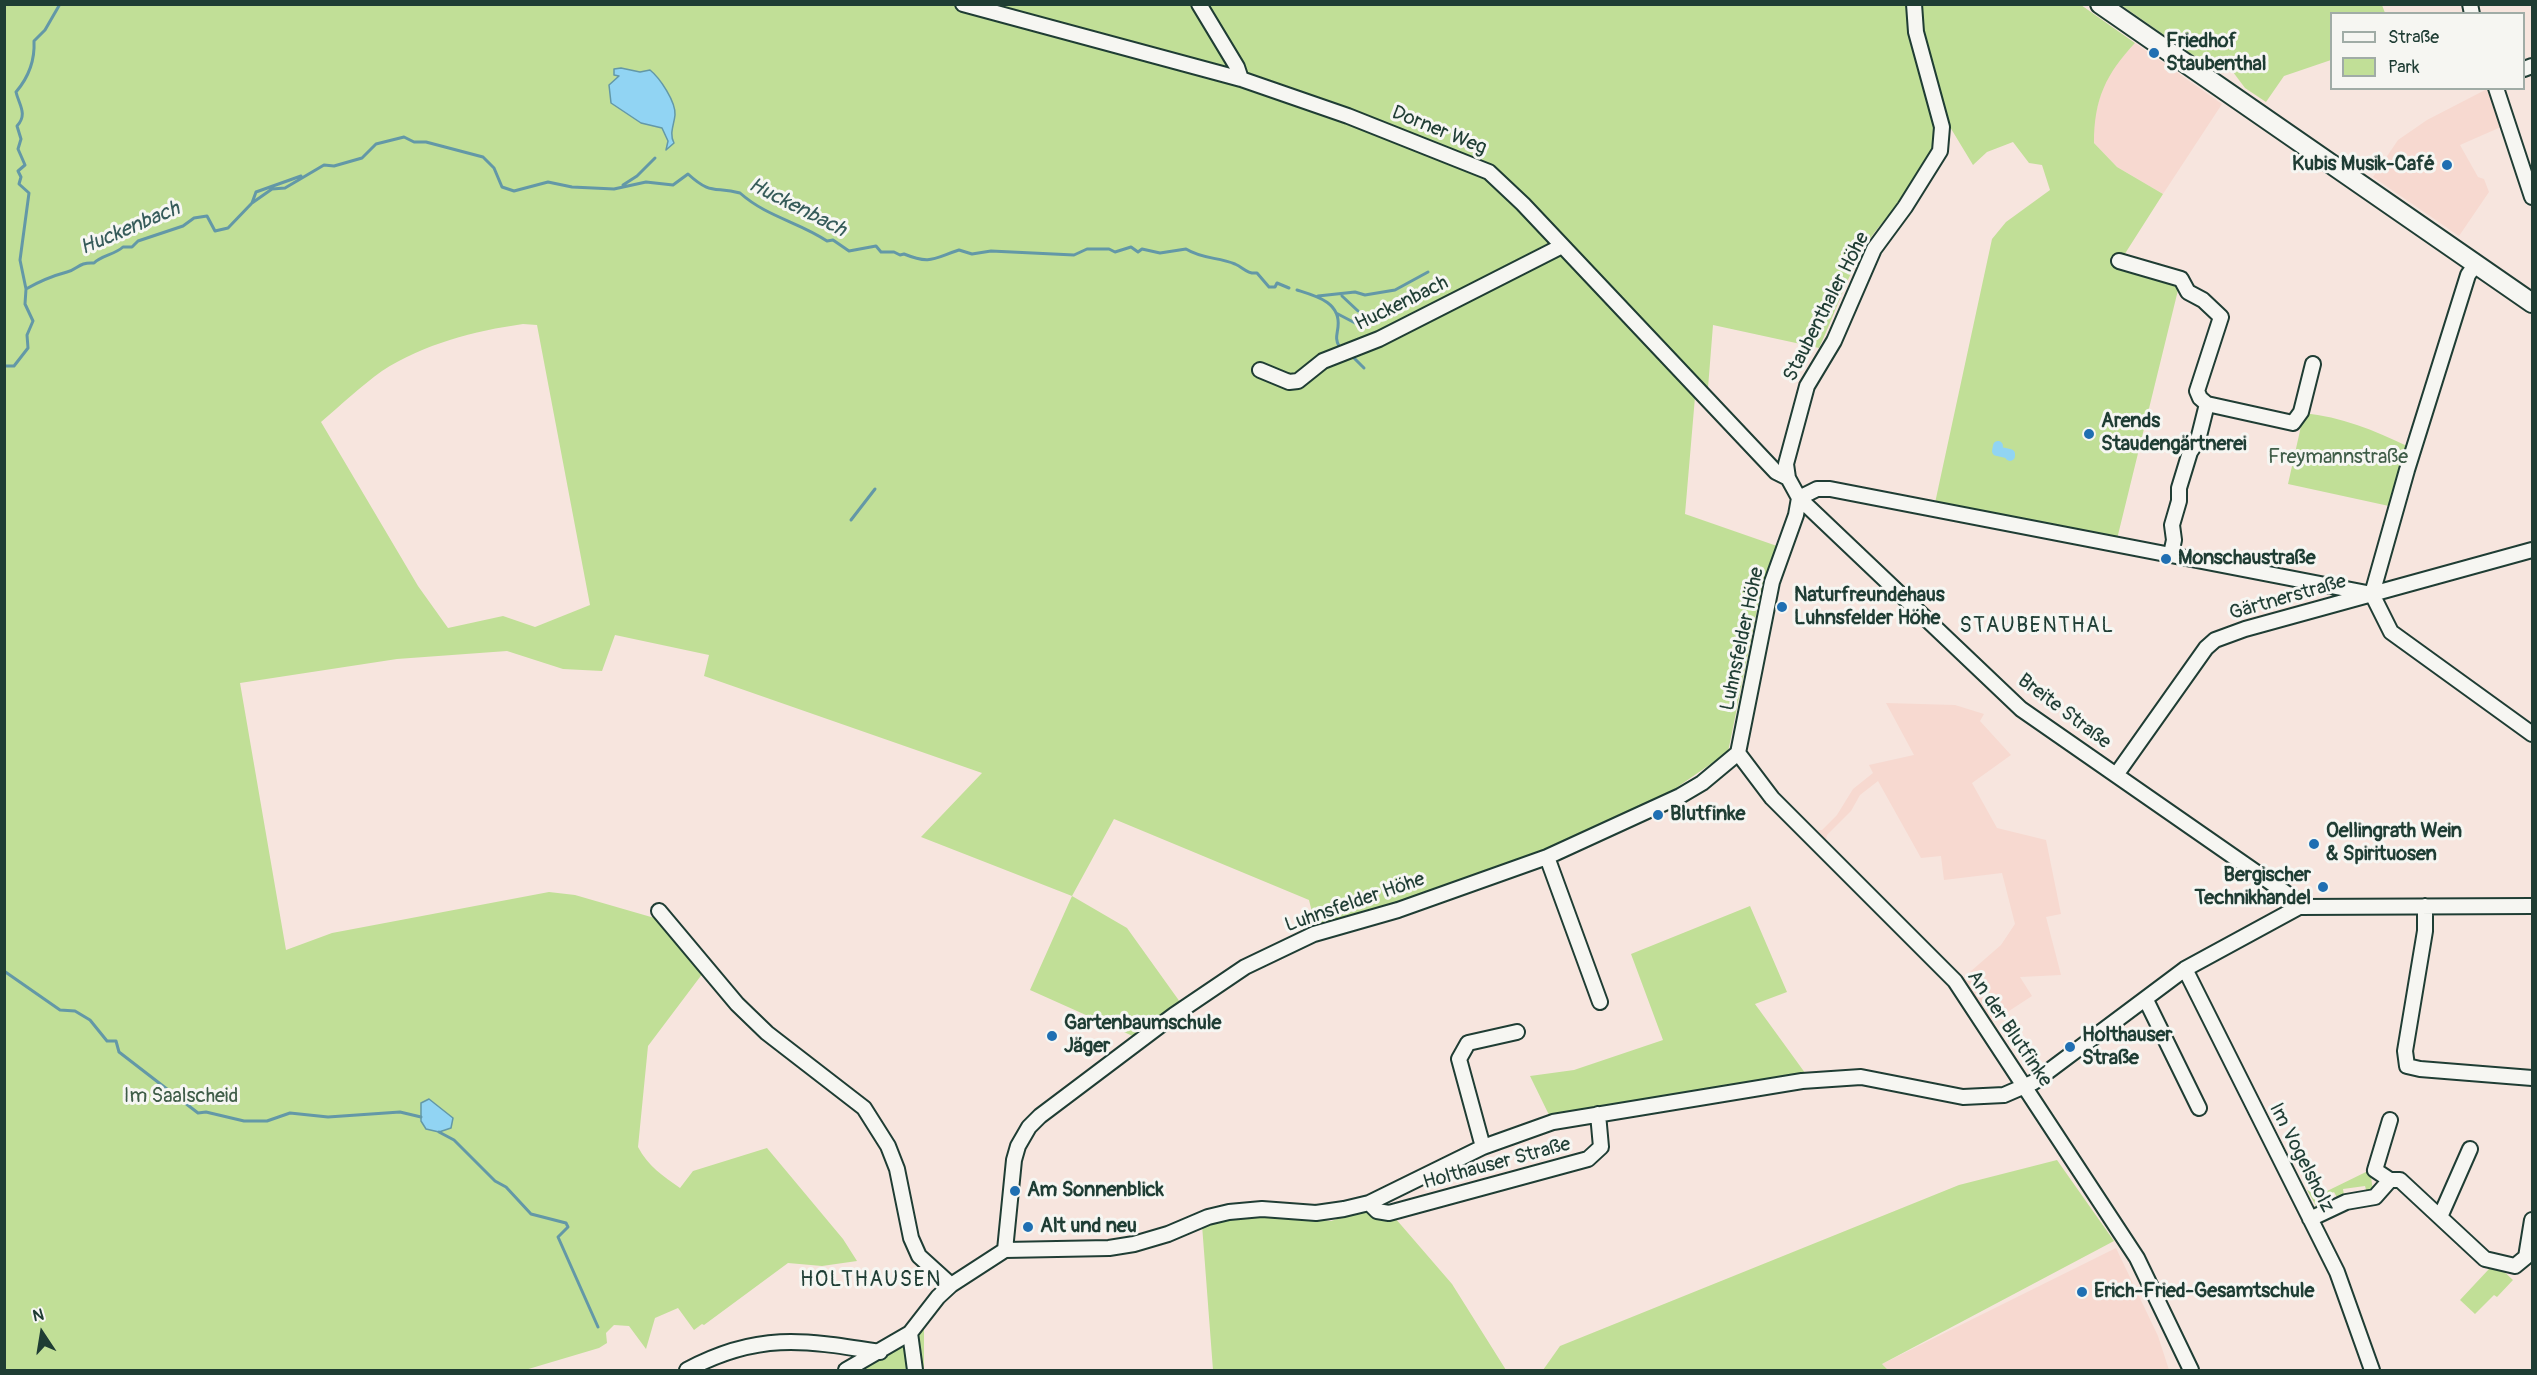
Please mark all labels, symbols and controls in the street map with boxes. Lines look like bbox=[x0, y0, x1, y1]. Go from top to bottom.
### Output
legend bbox=[2330, 12, 2525, 90]
text: Straße bbox=[2388, 26, 2439, 49]
place label: Friedhof Staubenthal bbox=[2166, 30, 2267, 77]
marker: Friedhof Staubenthal bbox=[2147, 46, 2161, 60]
text: Park bbox=[2388, 56, 2420, 79]
street label: Dorner Weg bbox=[1388, 101, 1490, 161]
place label: Kubis Musik-Café bbox=[2292, 153, 2435, 177]
marker: Kubis Musik-Café bbox=[2440, 158, 2454, 172]
water label: Huckenbach bbox=[744, 173, 850, 243]
water label: Huckenbach bbox=[76, 197, 184, 261]
street label: Staubenthaler Höhe bbox=[1779, 228, 1875, 386]
street label: Huckenbach bbox=[1352, 271, 1452, 337]
place label: Arends Staudengärtnerei bbox=[2101, 410, 2247, 457]
marker: Arends Staudengärtnerei bbox=[2082, 427, 2096, 441]
park label: Freymannstraße bbox=[2268, 446, 2408, 470]
place label: Monschaustraße bbox=[2178, 547, 2315, 571]
marker: Monschaustraße bbox=[2159, 552, 2173, 566]
street label: Luhnsfelder Höhe bbox=[1716, 565, 1770, 713]
street label: Gärtnerstraße bbox=[2227, 570, 2349, 626]
place label: Naturfreundehaus Luhnsfelder Höhe bbox=[1794, 584, 1945, 631]
marker: Naturfreundehaus Luhnsfelder Höhe bbox=[1775, 600, 1789, 614]
district label: STAUBENTHAL bbox=[1959, 614, 2115, 640]
street label: Breite Straße bbox=[2013, 669, 2115, 755]
place label: Blutfinke bbox=[1670, 803, 1745, 827]
marker: Blutfinke bbox=[1651, 808, 1665, 822]
place label: Oellingrath Wein & Spirituosen bbox=[2326, 820, 2462, 867]
marker: Oellingrath Wein & Spirituosen bbox=[2307, 837, 2321, 851]
place label: Bergischer Technikhandel bbox=[2194, 864, 2311, 911]
street label: Luhnsfelder Höhe bbox=[1282, 868, 1428, 938]
marker: Bergischer Technikhandel bbox=[2316, 880, 2330, 894]
street label: An der Blutfinke bbox=[1961, 966, 2057, 1092]
place label: Gartenbaumschule Jäger bbox=[1064, 1012, 1221, 1059]
place label: Holthauser Straße bbox=[2082, 1024, 2172, 1071]
marker: Gartenbaumschule Jäger bbox=[1045, 1029, 1059, 1043]
marker: Holthauser Straße bbox=[2063, 1040, 2077, 1054]
park label: Im Saalscheid bbox=[124, 1085, 238, 1109]
street label: Im Vogelsholz bbox=[2263, 1099, 2339, 1217]
street label: Holthauser Straße bbox=[1421, 1133, 1573, 1195]
place label: Am Sonnenblick bbox=[1027, 1179, 1164, 1203]
marker: Am Sonnenblick bbox=[1008, 1184, 1022, 1198]
place label: Alt und neu bbox=[1040, 1215, 1137, 1239]
marker: Alt und neu bbox=[1021, 1220, 1035, 1234]
district label: HOLTHAUSEN bbox=[800, 1268, 942, 1294]
place label: Erich-Fried-Gesamtschule bbox=[2094, 1280, 2314, 1304]
marker: Erich-Fried-Gesamtschule bbox=[2075, 1285, 2089, 1299]
north arrow bbox=[12, 1303, 72, 1363]
text: N bbox=[31, 1304, 46, 1326]

